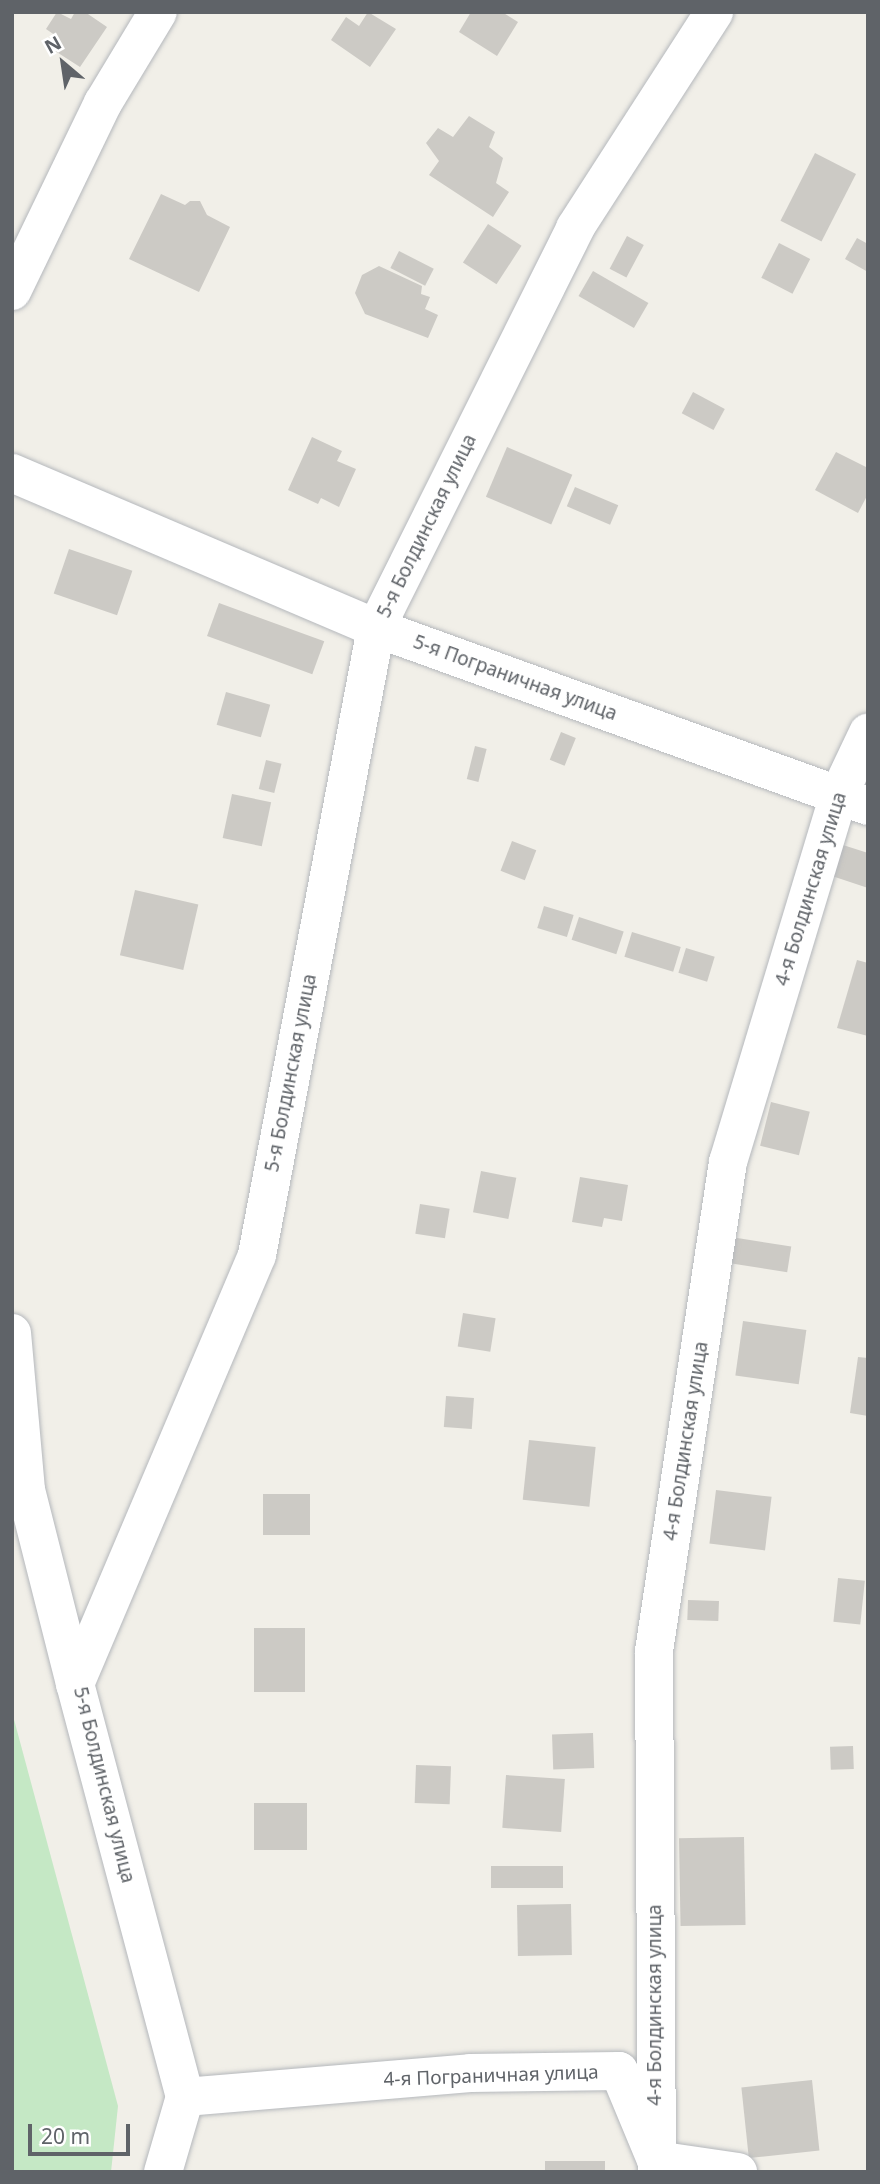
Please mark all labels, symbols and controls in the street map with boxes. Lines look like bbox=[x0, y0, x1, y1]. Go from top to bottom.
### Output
north arrow bbox=[28, 28, 98, 98]
text: N bbox=[40, 30, 66, 60]
street label: 5-я Болдинская улица bbox=[373, 430, 481, 622]
street label: 5-я Пограничная улица bbox=[410, 630, 620, 726]
street label: 4-я Болдинская улица bbox=[771, 789, 851, 989]
street label: 5-я Болдинская улица bbox=[261, 972, 321, 1174]
street label: 4-я Болдинская улица bbox=[659, 1340, 713, 1542]
street label: 5-я Болдинская улица bbox=[69, 1685, 139, 1885]
street label: 4-я Болдинская улица bbox=[644, 1904, 666, 2106]
street label: 4-я Пограничная улица bbox=[383, 2061, 599, 2091]
scale bar bbox=[32, 2110, 133, 2154]
text: 20 m bbox=[41, 2122, 90, 2150]

